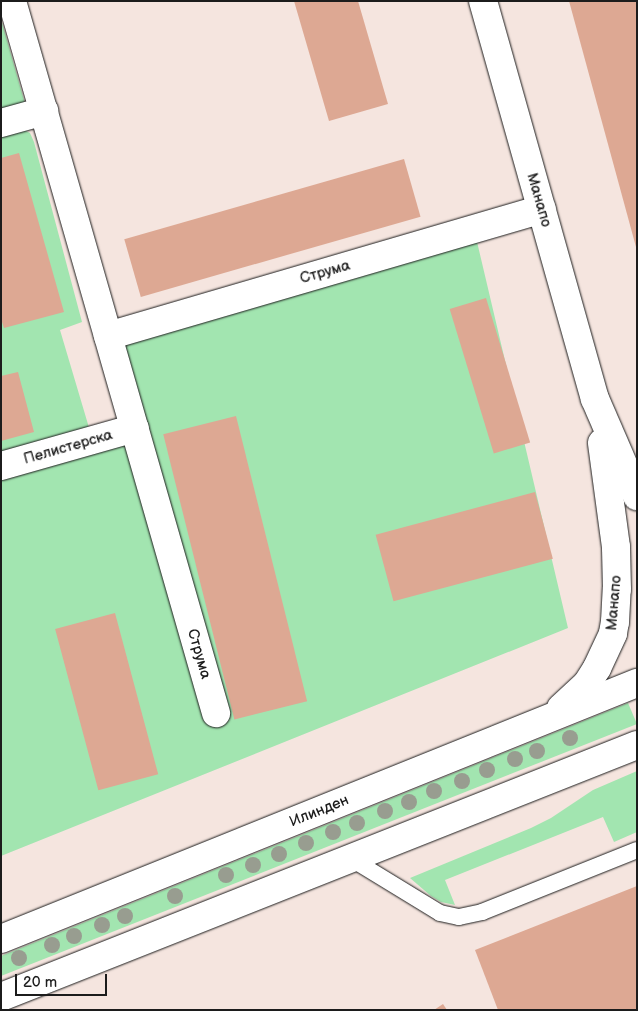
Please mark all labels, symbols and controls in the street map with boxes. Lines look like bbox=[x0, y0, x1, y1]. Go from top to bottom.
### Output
street label: Манапо bbox=[523, 171, 555, 229]
street label: Струма bbox=[298, 256, 352, 288]
street label: Пелистерска bbox=[21, 426, 115, 468]
street label: Манапо bbox=[603, 575, 625, 631]
street label: Струма bbox=[183, 627, 215, 681]
street label: Илинден bbox=[287, 791, 351, 831]
scale bar bbox=[18, 964, 110, 996]
text: 20 m bbox=[23, 973, 57, 992]

